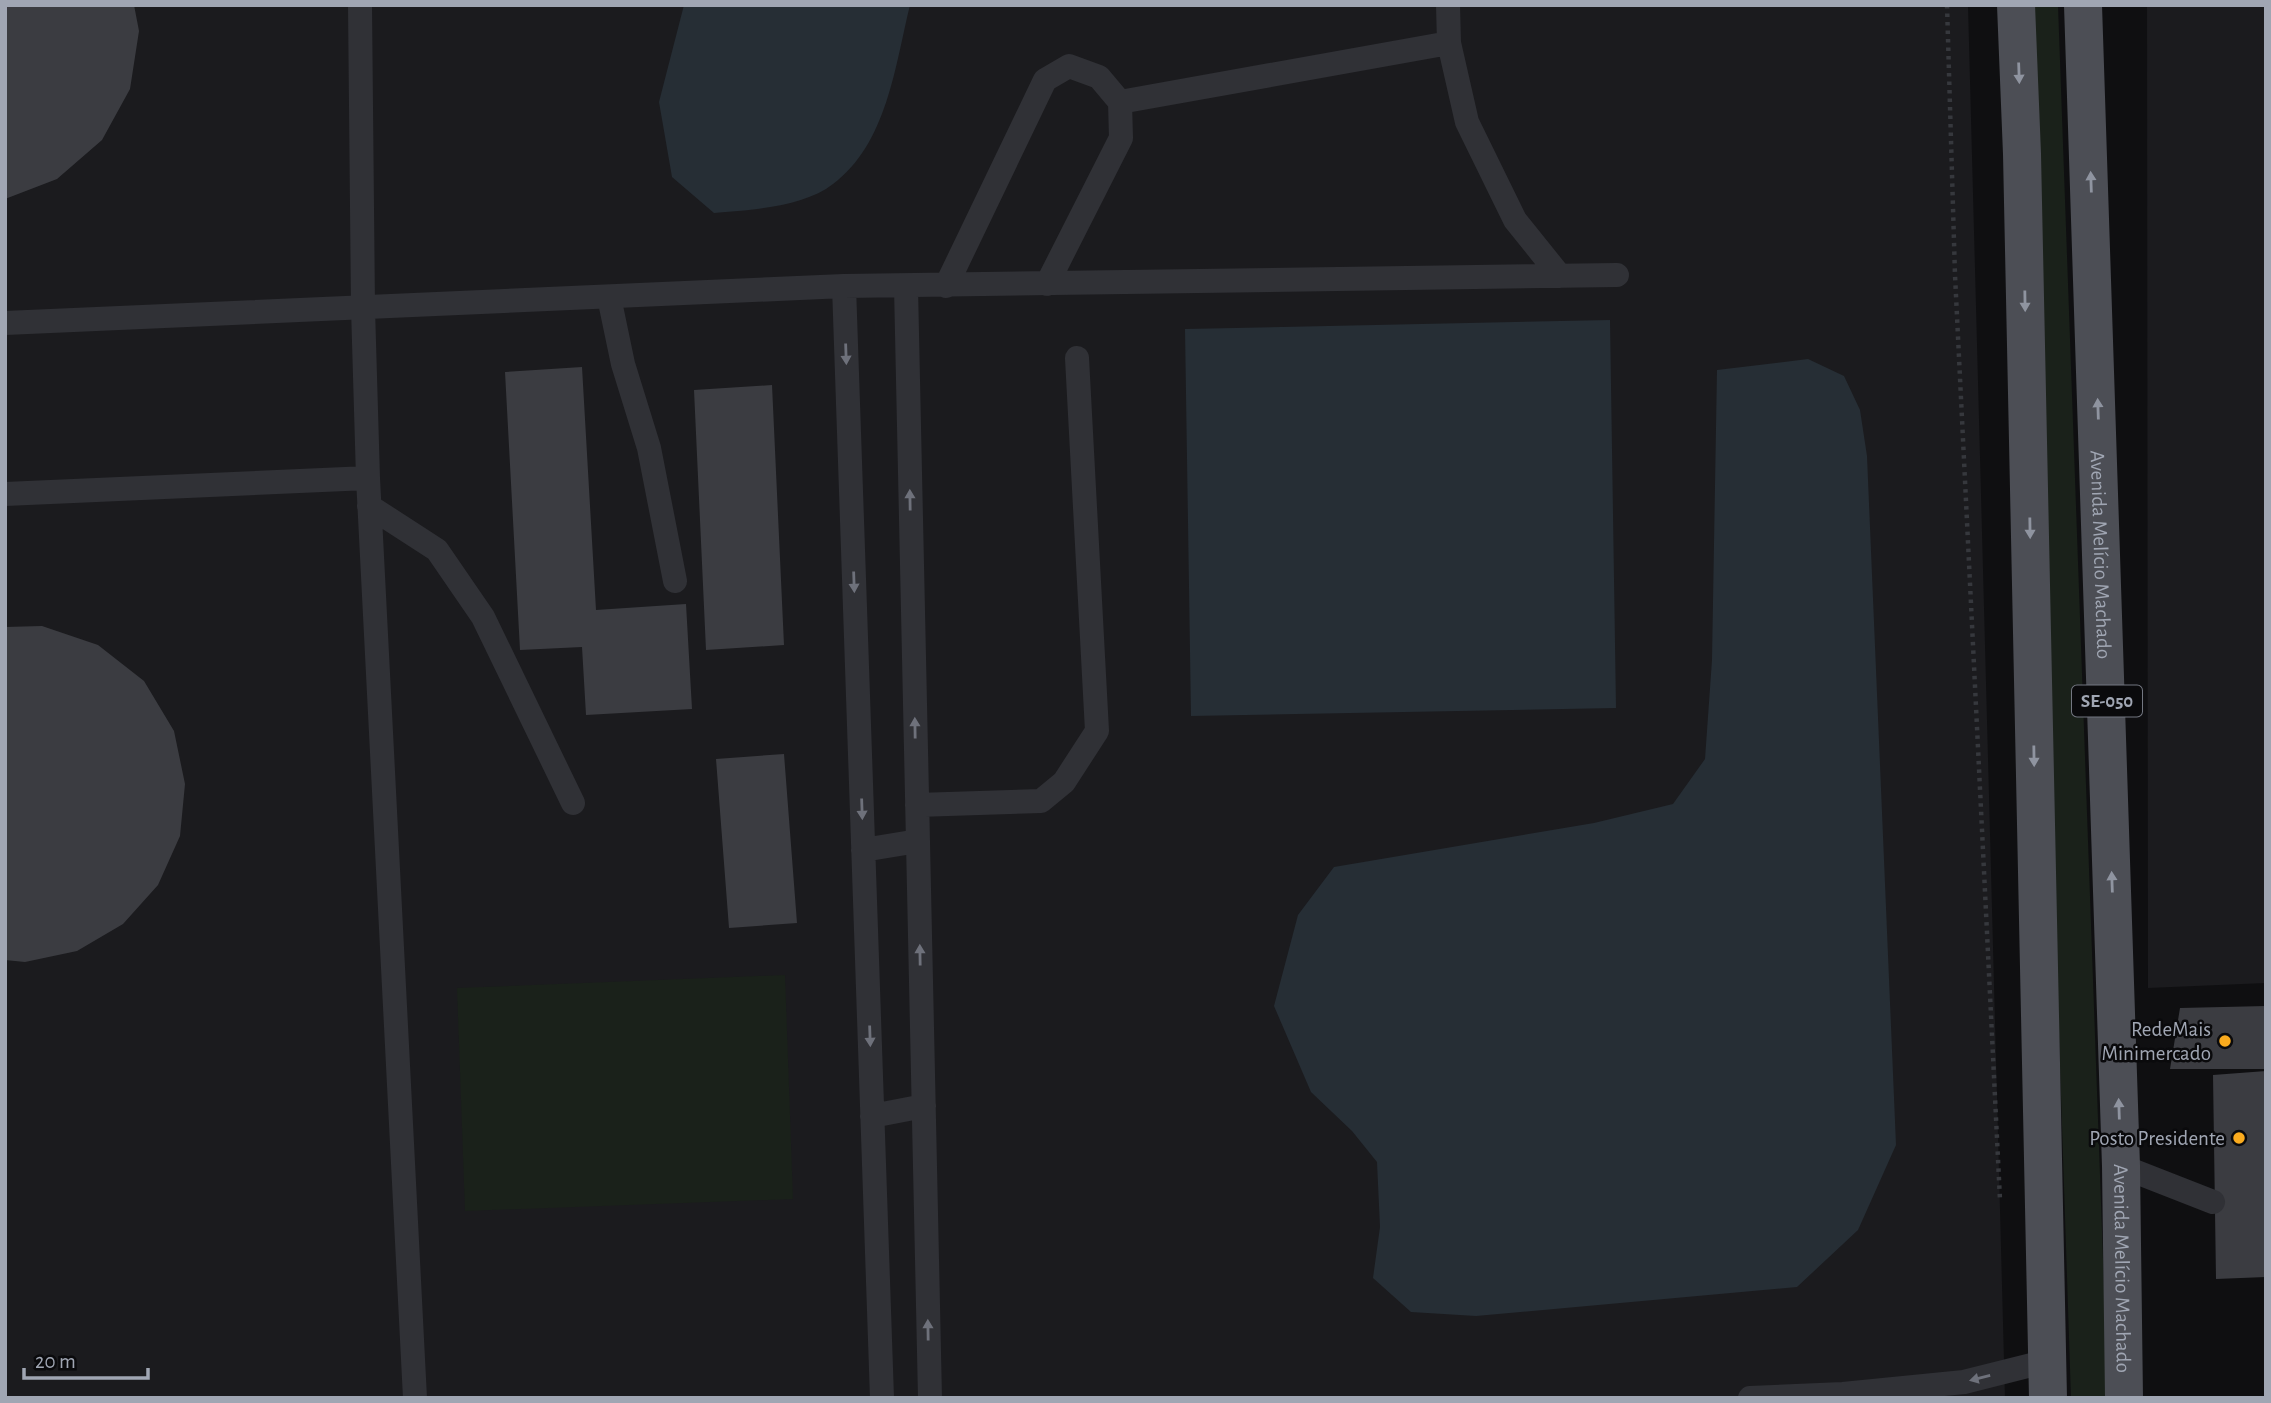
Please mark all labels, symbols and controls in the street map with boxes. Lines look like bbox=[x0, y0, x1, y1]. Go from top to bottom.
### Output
one-way arrow bbox=[2014, 63, 2025, 85]
one-way arrow bbox=[2085, 171, 2096, 193]
one-way arrow bbox=[2019, 290, 2031, 312]
one-way arrow bbox=[841, 343, 852, 365]
one-way arrow bbox=[2092, 398, 2104, 420]
street label: Avenida Melício Machado bbox=[2087, 450, 2115, 660]
one-way arrow bbox=[905, 489, 916, 511]
one-way arrow bbox=[2024, 518, 2036, 540]
one-way arrow bbox=[848, 571, 860, 593]
road number: SE-050 bbox=[2072, 686, 2142, 716]
one-way arrow bbox=[909, 716, 921, 738]
one-way arrow bbox=[2029, 745, 2040, 767]
one-way arrow bbox=[856, 798, 867, 820]
one-way arrow bbox=[2106, 870, 2118, 892]
one-way arrow bbox=[914, 944, 926, 966]
place label: RedeMais Minimercado bbox=[2101, 1019, 2211, 1064]
one-way arrow bbox=[864, 1026, 875, 1048]
marker: RedeMais Minimercado bbox=[2217, 1033, 2233, 1049]
one-way arrow bbox=[2113, 1098, 2124, 1120]
place label: Posto Presidente bbox=[2089, 1128, 2225, 1149]
marker: Posto Presidente bbox=[2231, 1130, 2247, 1146]
street label: Avenida Melício Machado bbox=[2110, 1164, 2134, 1373]
one-way arrow bbox=[922, 1318, 934, 1340]
scale bar bbox=[24, 1336, 149, 1380]
text: 20 m bbox=[35, 1351, 76, 1372]
one-way arrow bbox=[1969, 1373, 1991, 1384]

